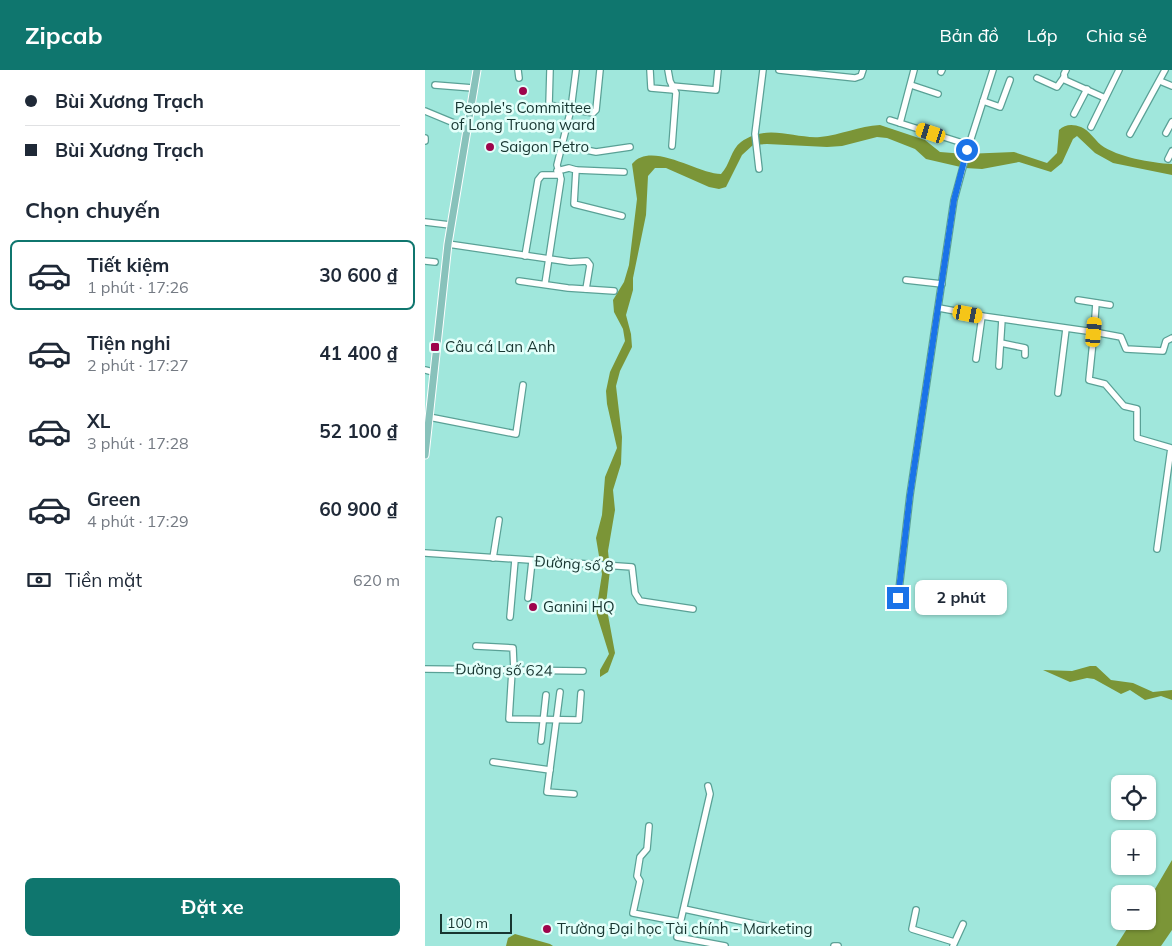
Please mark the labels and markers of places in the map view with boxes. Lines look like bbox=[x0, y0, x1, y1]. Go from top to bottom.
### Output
marker: People's Committee of Long Truong ward bbox=[517, 85, 529, 97]
place label: People's Committee of Long Truong ward bbox=[451, 98, 595, 134]
place label: Saigon Petro bbox=[500, 137, 589, 156]
marker: Saigon Petro bbox=[484, 141, 496, 153]
place label: Câu cá Lan Anh bbox=[445, 337, 556, 356]
marker: Câu cá Lan Anh bbox=[429, 341, 441, 353]
place label: Ganini HQ bbox=[543, 597, 615, 616]
marker: Ganini HQ bbox=[527, 601, 539, 613]
place label: Trường Đại học Tài chính - Marketing bbox=[557, 919, 813, 938]
marker: Trường Đại học Tài chính - Marketing bbox=[541, 923, 553, 935]

